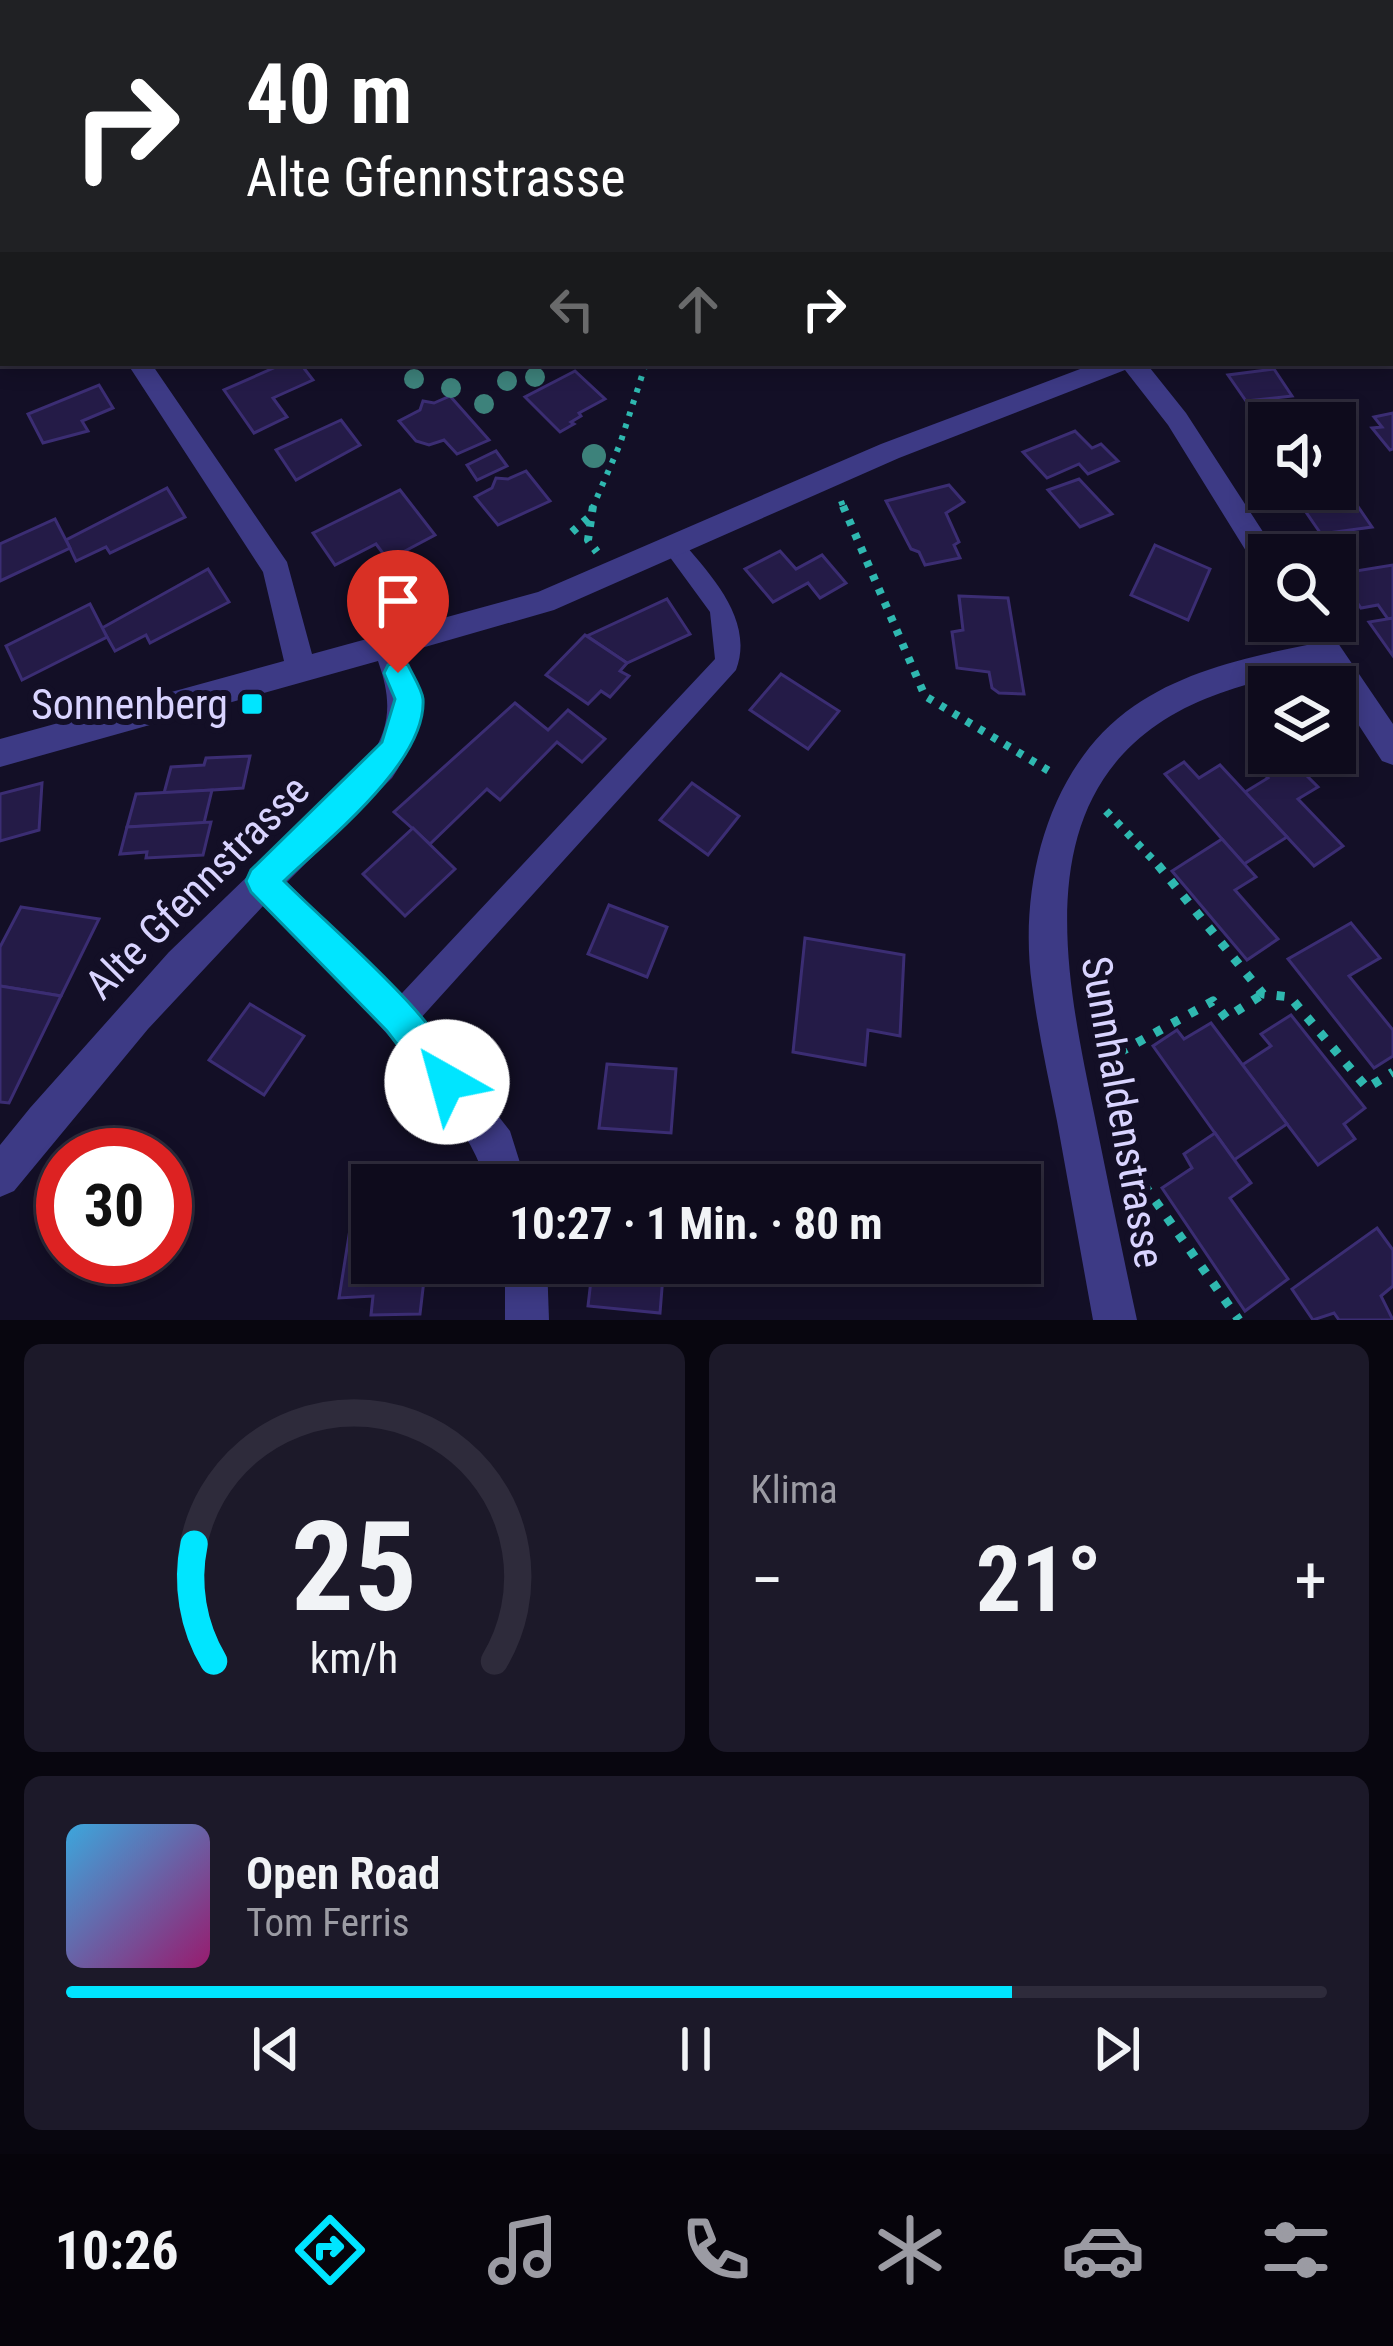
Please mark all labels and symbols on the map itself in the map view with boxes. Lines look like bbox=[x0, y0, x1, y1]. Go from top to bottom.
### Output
pin bbox=[347, 550, 449, 673]
place label: Sonnenberg bbox=[31, 680, 228, 729]
marker: Sonnenberg bbox=[239, 691, 265, 717]
street label: Alte Gfennstrasse bbox=[75, 765, 319, 1009]
street label: Sunnhaldenstrasse bbox=[1071, 952, 1175, 1272]
position arrow bbox=[384, 1019, 510, 1145]
speed limit sign: 30 bbox=[36, 1128, 192, 1284]

